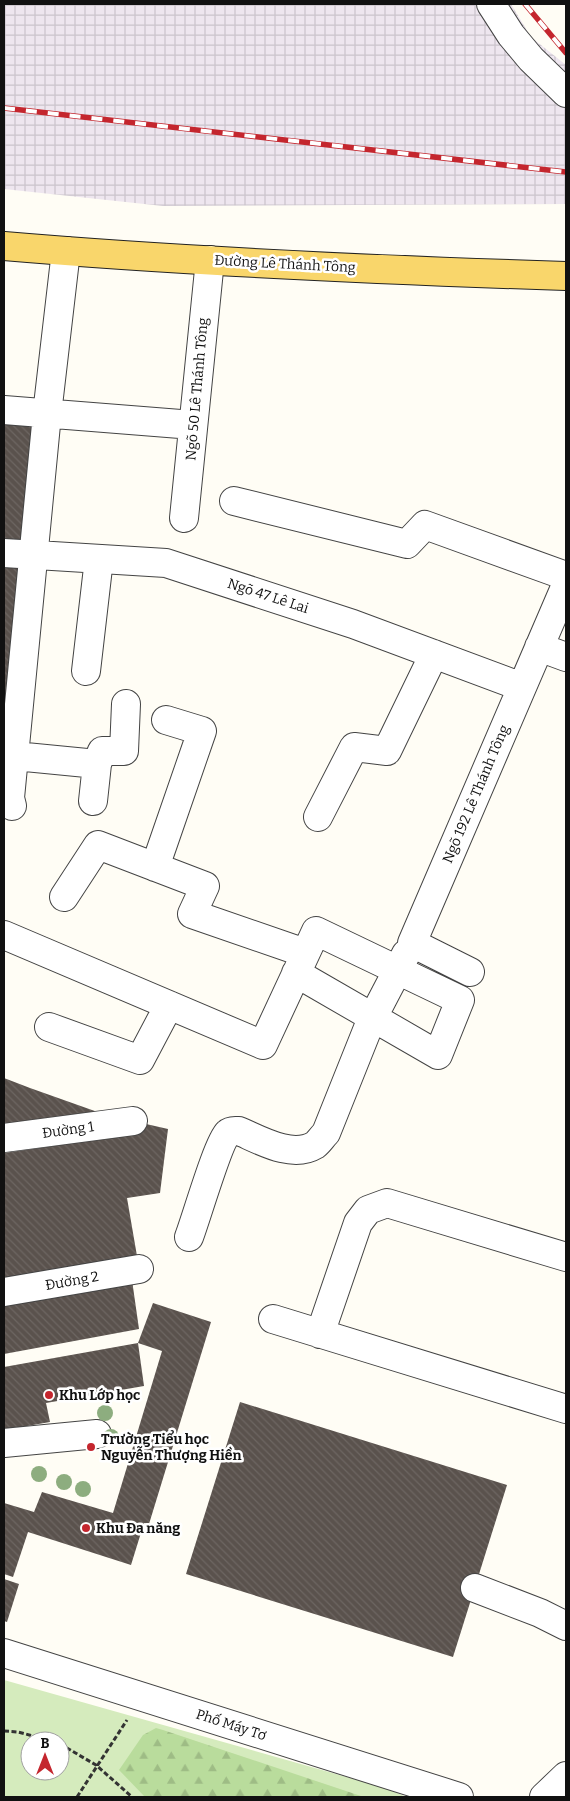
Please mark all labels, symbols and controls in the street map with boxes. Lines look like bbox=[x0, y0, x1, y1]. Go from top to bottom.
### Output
street label: Đường Lê Thánh Tông bbox=[214, 252, 356, 276]
street label: Ngõ 50 Lê Thánh Tông bbox=[182, 317, 212, 461]
street label: Ngõ 47 Lê Lai bbox=[225, 575, 311, 617]
street label: Ngõ 192 Lê Thánh Tông bbox=[439, 722, 513, 866]
street label: Đường 1 bbox=[41, 1118, 95, 1142]
street label: Đường 2 bbox=[44, 1268, 100, 1294]
place label: Khu Lớp học bbox=[59, 1387, 140, 1404]
marker: Khu Lớp học bbox=[43, 1389, 55, 1401]
place label: Trường Tiểu học Nguyễn Thượng Hiền bbox=[101, 1430, 241, 1464]
marker: Trường Tiểu học Nguyễn Thượng Hiền bbox=[85, 1441, 97, 1453]
place label: Khu Đa năng bbox=[96, 1520, 180, 1537]
marker: Khu Đa năng bbox=[80, 1522, 92, 1534]
street label: Phố Máy Tơ bbox=[194, 1705, 269, 1744]
north arrow bbox=[20, 1731, 70, 1781]
text: B bbox=[40, 1735, 50, 1752]

